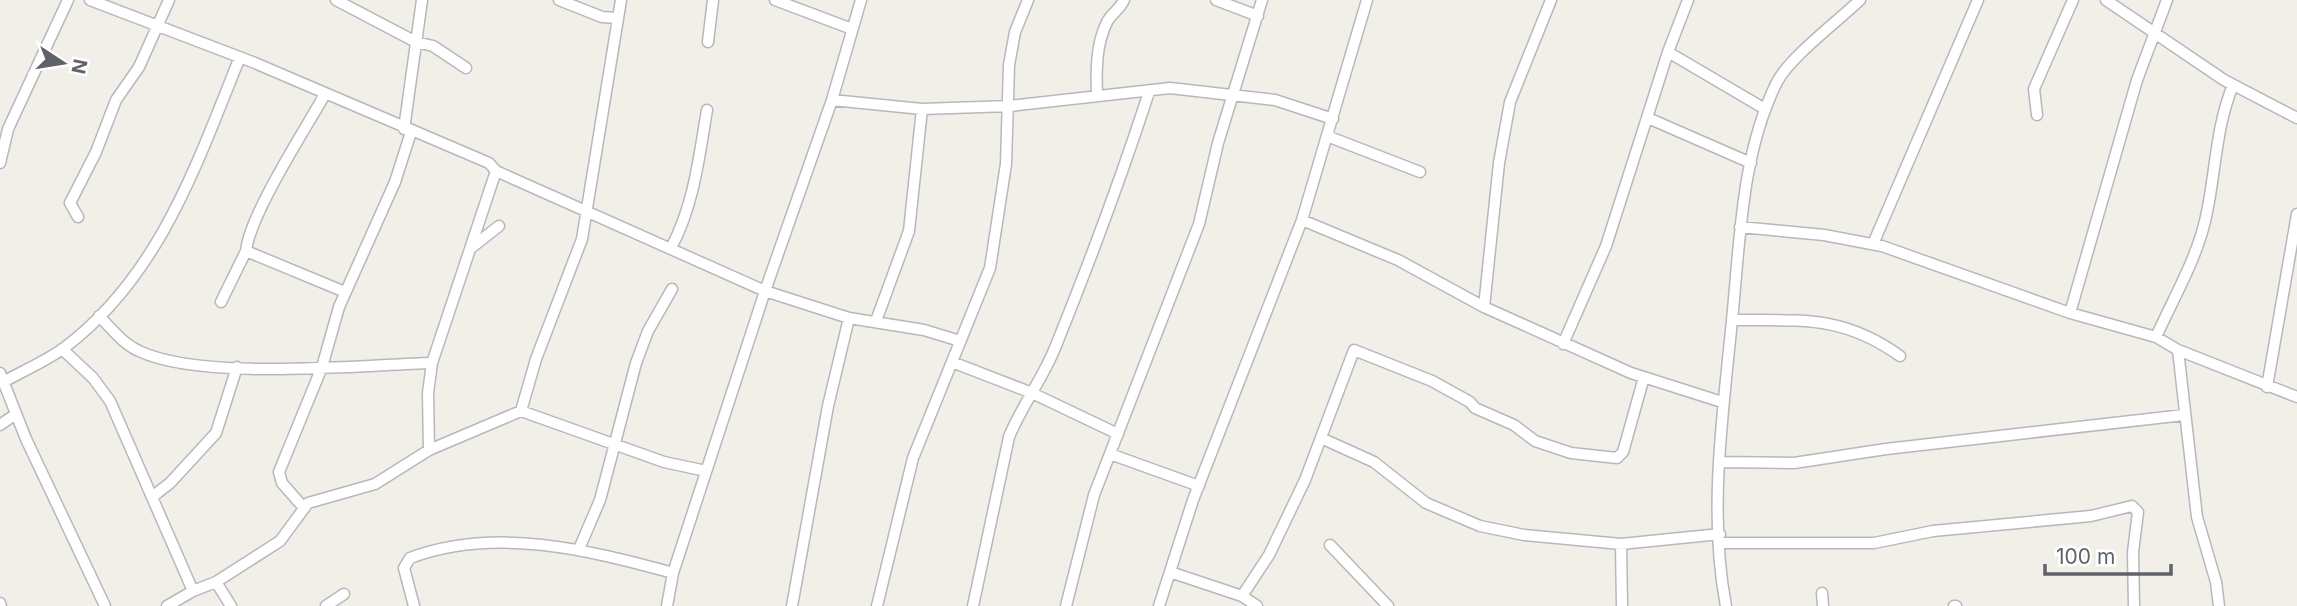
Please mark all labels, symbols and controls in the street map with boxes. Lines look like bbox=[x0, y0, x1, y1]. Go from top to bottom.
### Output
north arrow bbox=[28, 28, 98, 98]
text: N bbox=[66, 57, 92, 76]
scale bar bbox=[2045, 532, 2171, 576]
text: 100 m bbox=[2056, 544, 2115, 569]

